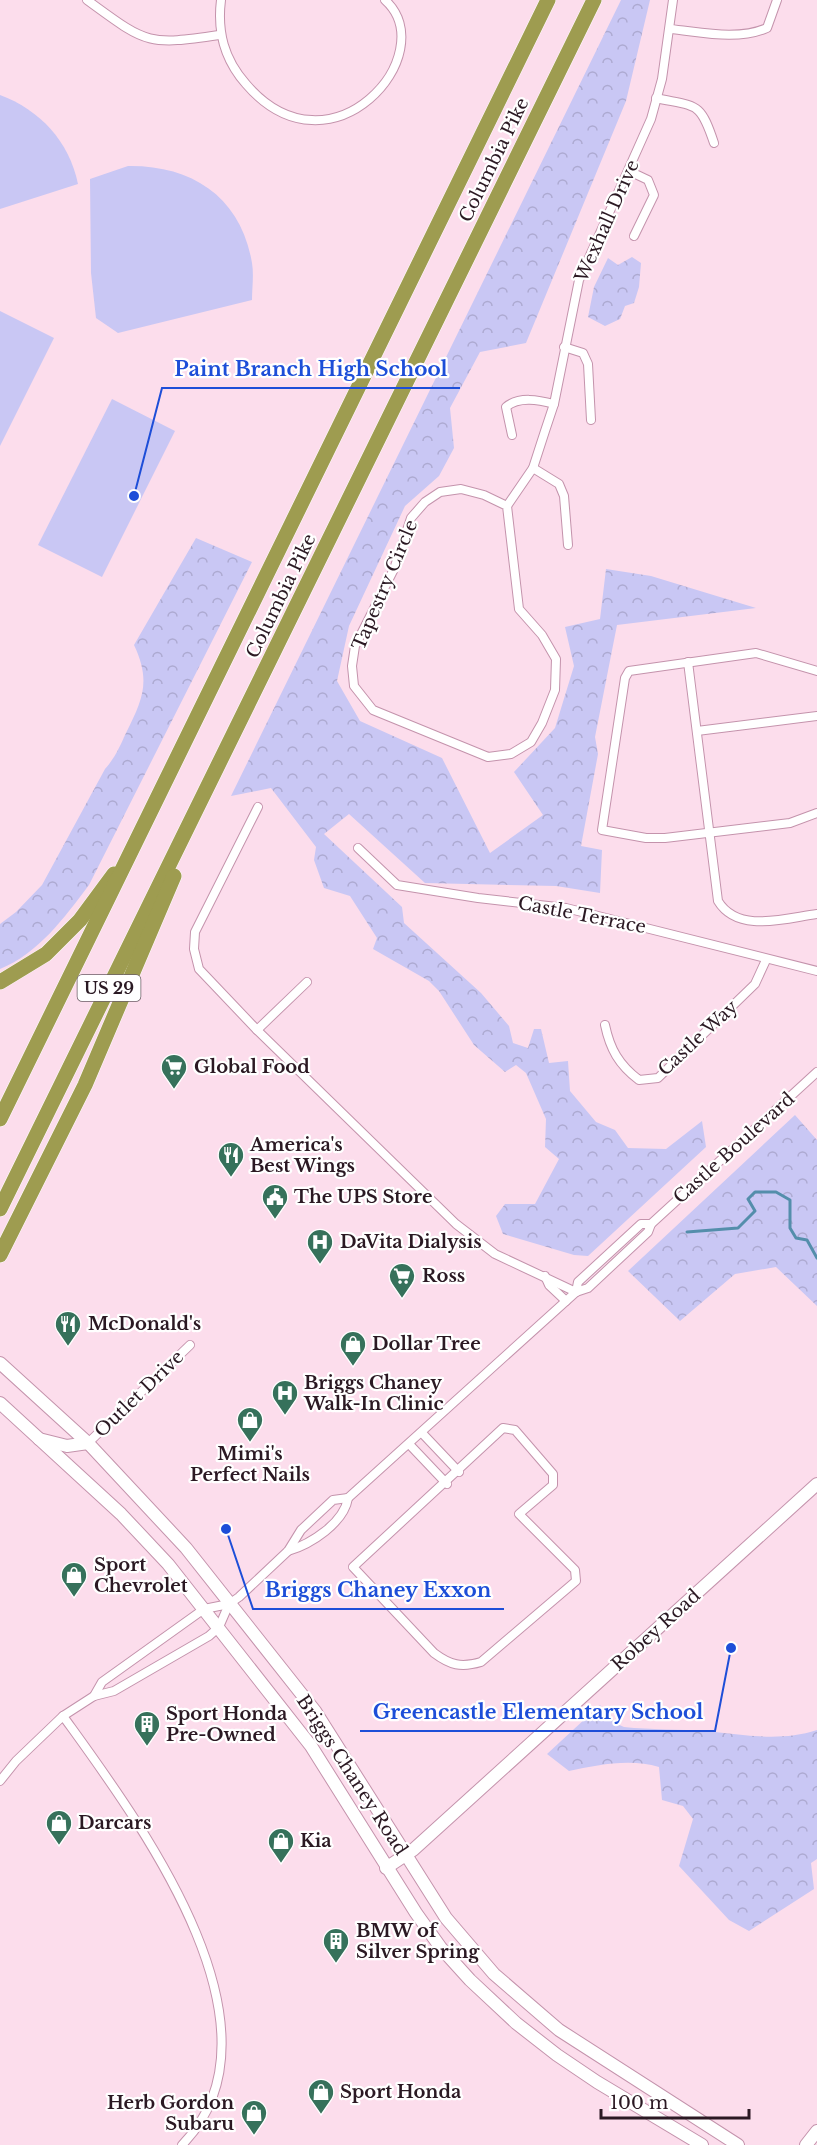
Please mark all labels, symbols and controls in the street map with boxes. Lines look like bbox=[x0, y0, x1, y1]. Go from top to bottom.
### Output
street label: Columbia Pike bbox=[454, 94, 534, 226]
street label: Wexhall Drive bbox=[570, 156, 644, 287]
callout: Paint Branch High School bbox=[162, 350, 460, 388]
text: Paint Branch High School bbox=[174, 357, 448, 381]
street label: Tapestry Circle bbox=[348, 516, 422, 654]
street label: Columbia Pike bbox=[241, 530, 321, 662]
street label: Castle Terrace bbox=[516, 892, 648, 938]
road number: US 29 bbox=[78, 975, 140, 1001]
street label: Castle Way bbox=[654, 995, 743, 1080]
supermarket icon: Global Food bbox=[159, 1052, 189, 1090]
place label: Global Food bbox=[194, 1056, 310, 1078]
street label: Castle Boulevard bbox=[669, 1088, 799, 1208]
place label: America's Best Wings bbox=[249, 1134, 355, 1177]
restaurant icon: America's Best Wings bbox=[216, 1140, 246, 1178]
public building icon: The UPS Store bbox=[260, 1182, 290, 1220]
place label: The UPS Store bbox=[294, 1186, 433, 1208]
hospital icon: DaVita Dialysis bbox=[305, 1227, 335, 1265]
place label: DaVita Dialysis bbox=[340, 1231, 482, 1253]
supermarket icon: Ross bbox=[387, 1261, 417, 1299]
place label: Ross bbox=[422, 1265, 465, 1287]
restaurant icon: McDonald's bbox=[53, 1309, 83, 1347]
place label: McDonald's bbox=[88, 1313, 201, 1335]
shop icon: Dollar Tree bbox=[338, 1329, 368, 1367]
place label: Dollar Tree bbox=[372, 1333, 481, 1355]
street label: Outlet Drive bbox=[90, 1346, 188, 1442]
place label: Briggs Chaney Walk-In Clinic bbox=[303, 1372, 444, 1415]
hospital icon: Briggs Chaney Walk-In Clinic bbox=[270, 1378, 300, 1416]
shop icon: Mimi's Perfect Nails bbox=[235, 1405, 265, 1443]
place label: Mimi's Perfect Nails bbox=[190, 1443, 310, 1486]
place label: Sport Chevrolet bbox=[94, 1554, 188, 1597]
shop icon: Sport Chevrolet bbox=[59, 1560, 89, 1598]
callout: Briggs Chaney Exxon bbox=[253, 1571, 504, 1609]
text: Briggs Chaney Exxon bbox=[265, 1578, 492, 1602]
street label: Robey Road bbox=[607, 1584, 705, 1676]
street label: Briggs Chaney Road bbox=[292, 1691, 412, 1859]
callout: Greencastle Elementary School bbox=[360, 1693, 715, 1731]
text: Greencastle Elementary School bbox=[373, 1700, 703, 1724]
place label: Sport Honda Pre-Owned bbox=[166, 1703, 288, 1746]
building icon: Sport Honda Pre-Owned bbox=[132, 1709, 162, 1747]
shop icon: Darcars bbox=[44, 1808, 74, 1846]
place label: Darcars bbox=[78, 1812, 151, 1834]
shop icon: Kia bbox=[266, 1826, 296, 1864]
place label: Kia bbox=[300, 1830, 332, 1852]
place label: BMW of Silver Spring bbox=[356, 1920, 480, 1963]
building icon: BMW of Silver Spring bbox=[321, 1926, 351, 1964]
shop icon: Sport Honda bbox=[306, 2077, 336, 2115]
place label: Sport Honda bbox=[340, 2081, 462, 2103]
scale bar bbox=[601, 2082, 750, 2120]
place label: Herb Gordon Subaru bbox=[107, 2092, 234, 2135]
text: 100 m bbox=[610, 2092, 668, 2114]
shop icon: Herb Gordon Subaru bbox=[239, 2098, 269, 2136]

